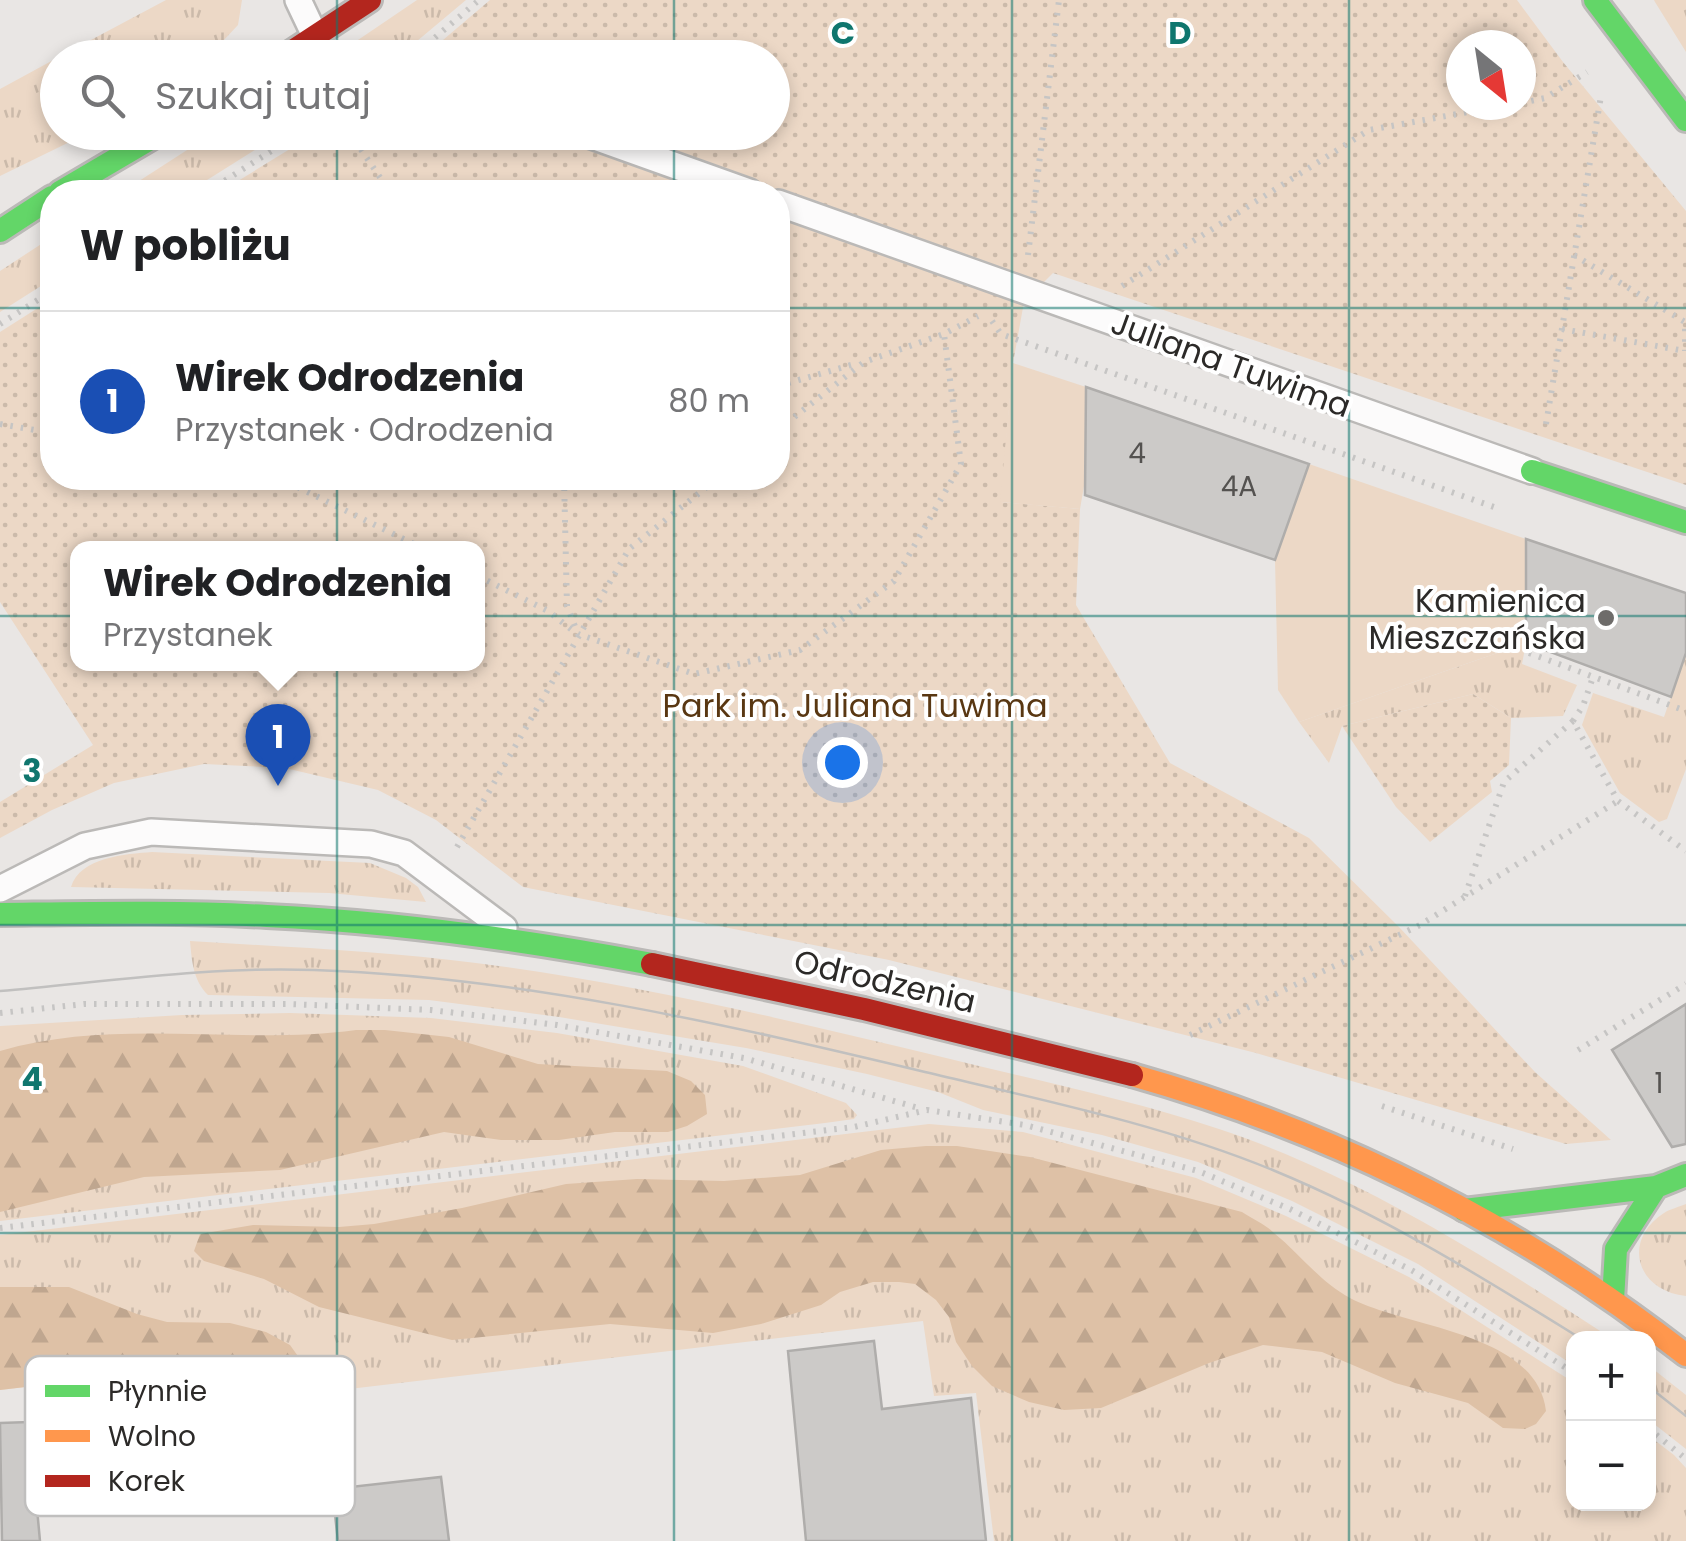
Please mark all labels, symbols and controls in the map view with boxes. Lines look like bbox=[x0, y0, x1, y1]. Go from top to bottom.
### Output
text: C bbox=[831, 10, 855, 55]
text: D bbox=[1168, 10, 1192, 55]
north arrow bbox=[1446, 30, 1536, 120]
search box bbox=[40, 40, 790, 150]
icon: search bbox=[75, 68, 130, 123]
text: Szukaj tutaj bbox=[155, 69, 371, 122]
text: W pobliżu bbox=[80, 216, 291, 275]
street label: Juliana Tuwima bbox=[1105, 300, 1357, 428]
text: Wirek Odrodzenia bbox=[175, 351, 524, 404]
text: 1 bbox=[106, 378, 119, 423]
text: 80 m bbox=[668, 378, 750, 423]
text: Przystanek · Odrodzenia bbox=[175, 407, 554, 452]
house number: 4 bbox=[1128, 434, 1146, 473]
house number: 4A bbox=[1221, 467, 1257, 506]
popup bbox=[70, 541, 485, 671]
text: Wirek Odrodzenia bbox=[103, 556, 452, 609]
place label: Kamienica Mieszczańska bbox=[1369, 578, 1586, 660]
marker: Kamienica Mieszczańska bbox=[1595, 607, 1617, 629]
text: Przystanek bbox=[103, 612, 273, 657]
park label: Park im. Juliana Tuwima bbox=[662, 683, 1048, 728]
pin: 1 bbox=[246, 704, 310, 786]
your location bbox=[817, 737, 868, 788]
text: 3 bbox=[22, 748, 42, 793]
street label: Odrodzenia bbox=[790, 938, 980, 1024]
text: 4 bbox=[21, 1056, 43, 1101]
house number: 1 bbox=[1655, 1064, 1663, 1103]
map controls bbox=[1566, 1331, 1656, 1511]
button: + bbox=[1566, 1331, 1656, 1421]
legend bbox=[25, 1356, 355, 1516]
text: Płynnie bbox=[108, 1372, 207, 1411]
text: Wolno bbox=[108, 1417, 196, 1456]
button: − bbox=[1566, 1421, 1656, 1511]
text: Korek bbox=[108, 1462, 185, 1501]

